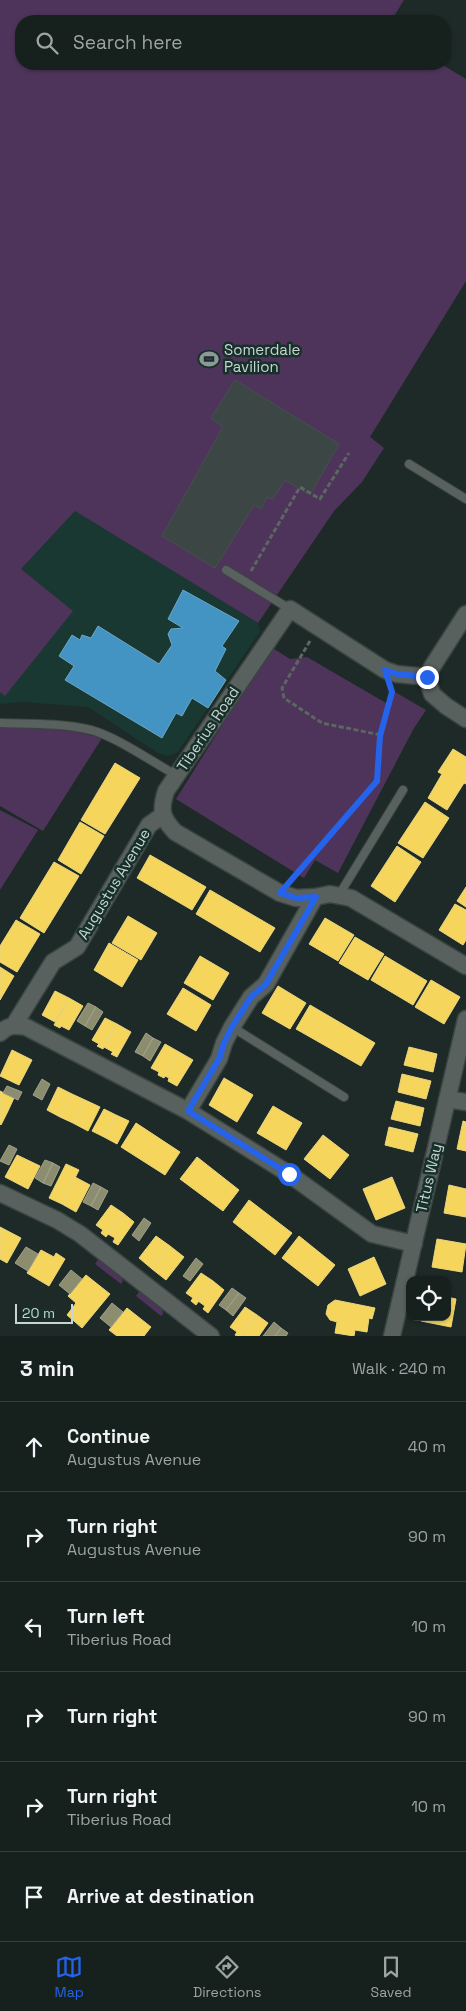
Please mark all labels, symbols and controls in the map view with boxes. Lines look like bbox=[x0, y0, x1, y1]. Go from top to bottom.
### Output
search box bbox=[15, 15, 451, 70]
icon: search bbox=[33, 29, 61, 57]
text: Search here bbox=[73, 30, 183, 55]
place label: Somerdale Pavilion bbox=[224, 340, 301, 376]
sports icon: Somerdale Pavilion bbox=[198, 348, 220, 370]
route end bbox=[416, 666, 439, 689]
street label: Tiberius Road bbox=[172, 683, 243, 775]
street label: Augustus Avenue bbox=[73, 825, 154, 943]
street label: Titus Way bbox=[411, 1141, 446, 1214]
route start bbox=[278, 1163, 301, 1186]
map controls bbox=[406, 1276, 451, 1321]
button: locate bbox=[406, 1276, 451, 1321]
scale bar bbox=[15, 1301, 72, 1324]
text: 20 m bbox=[22, 1304, 55, 1322]
text: 3 min bbox=[20, 1355, 75, 1382]
text: Walk · 240 m bbox=[352, 1358, 446, 1379]
text: Continue bbox=[67, 1424, 150, 1449]
icon: ahead bbox=[20, 1433, 48, 1461]
text: 40 m bbox=[408, 1436, 446, 1457]
text: Augustus Avenue bbox=[67, 1449, 201, 1470]
text: Turn right bbox=[67, 1514, 157, 1539]
icon: right bbox=[20, 1523, 48, 1551]
text: 90 m bbox=[408, 1526, 446, 1547]
text: Augustus Avenue bbox=[67, 1539, 201, 1560]
text: Turn left bbox=[67, 1604, 145, 1629]
icon: left bbox=[20, 1613, 48, 1641]
text: 10 m bbox=[411, 1616, 446, 1637]
text: Tiberius Road bbox=[67, 1629, 172, 1650]
icon: right bbox=[20, 1703, 48, 1731]
text: Turn right bbox=[67, 1704, 157, 1729]
text: 90 m bbox=[408, 1706, 446, 1727]
text: Turn right bbox=[67, 1784, 157, 1809]
icon: right bbox=[20, 1793, 48, 1821]
text: 10 m bbox=[411, 1796, 446, 1817]
text: Tiberius Road bbox=[67, 1809, 172, 1830]
icon: arrive bbox=[20, 1883, 48, 1911]
text: Arrive at destination bbox=[67, 1884, 255, 1909]
tab: Map bbox=[55, 1953, 84, 2001]
tab: Directions bbox=[193, 1953, 261, 2001]
tab: Saved bbox=[371, 1953, 411, 2001]

